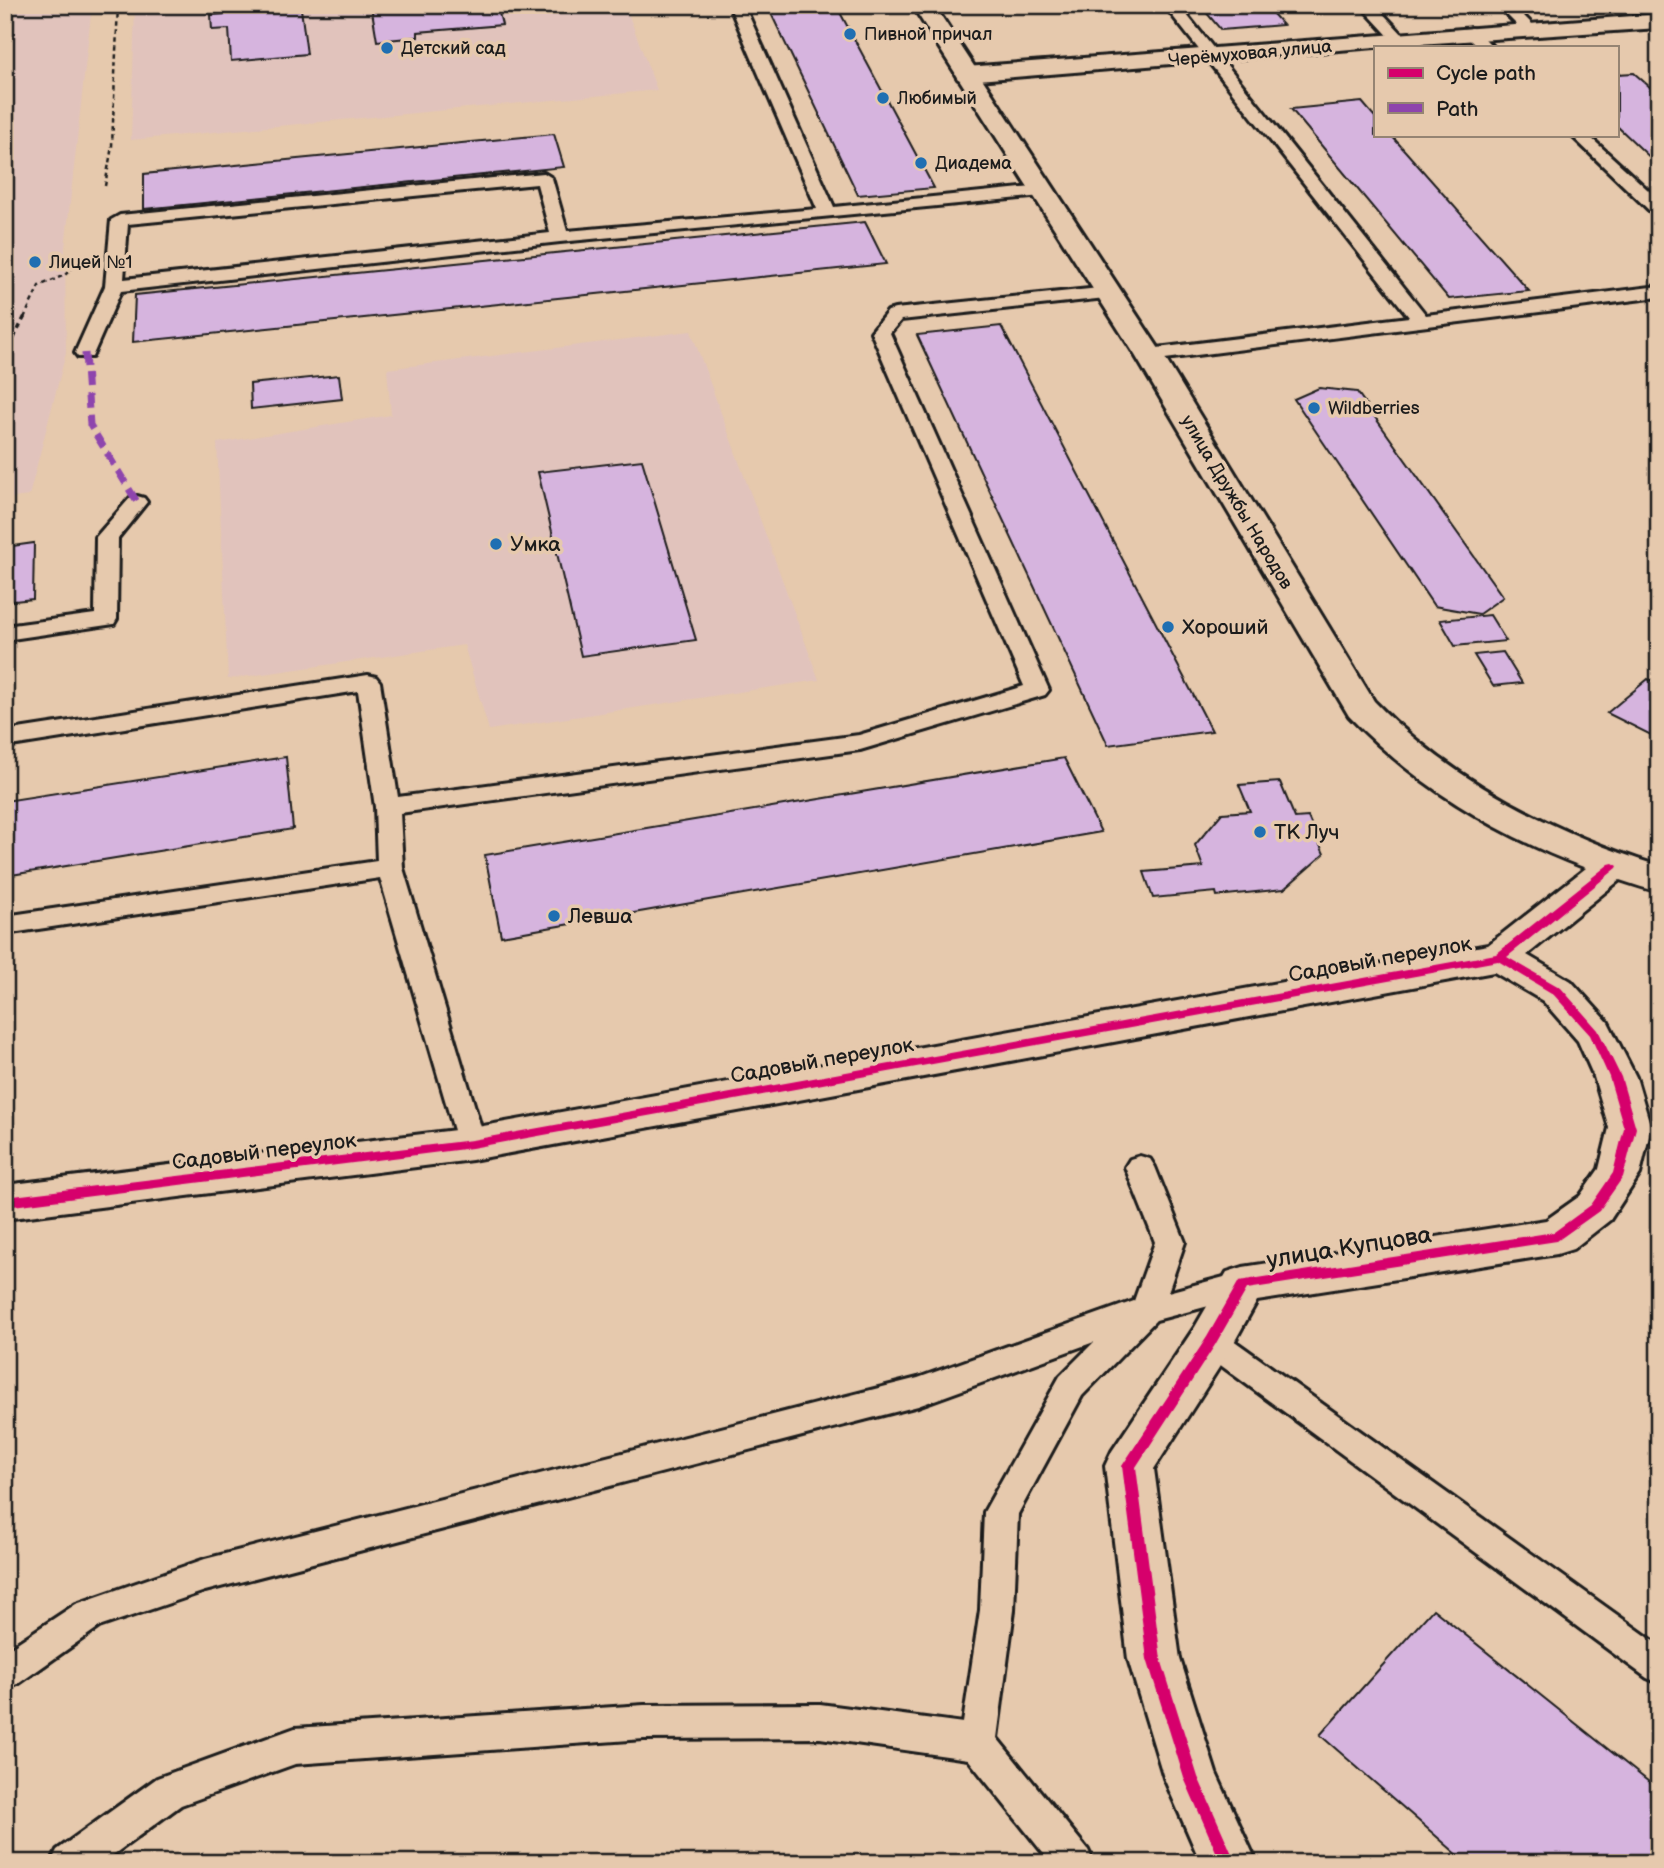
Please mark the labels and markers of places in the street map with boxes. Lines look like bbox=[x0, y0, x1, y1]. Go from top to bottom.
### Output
place label: Пивной причал bbox=[864, 24, 992, 45]
marker: Пивной причал bbox=[842, 26, 858, 42]
place label: Детский сад bbox=[401, 38, 506, 59]
marker: Детский сад bbox=[379, 40, 395, 56]
place label: Любимый bbox=[896, 88, 977, 109]
marker: Любимый bbox=[875, 90, 891, 106]
place label: Диадема bbox=[935, 153, 1012, 174]
marker: Диадема bbox=[913, 155, 929, 171]
place label: Лицей №1 bbox=[48, 252, 133, 273]
marker: Лицей №1 bbox=[27, 254, 43, 270]
place label: Wildberries bbox=[1328, 398, 1420, 419]
marker: Wildberries bbox=[1306, 400, 1322, 416]
place label: Умка bbox=[510, 532, 561, 557]
marker: Умка bbox=[488, 536, 504, 552]
place label: Хороший bbox=[1182, 615, 1268, 640]
marker: Хороший bbox=[1160, 619, 1176, 635]
place label: ТК Луч bbox=[1274, 820, 1339, 845]
marker: ТК Луч bbox=[1252, 824, 1268, 840]
place label: Левша bbox=[567, 904, 633, 929]
marker: Левша bbox=[546, 908, 562, 924]

